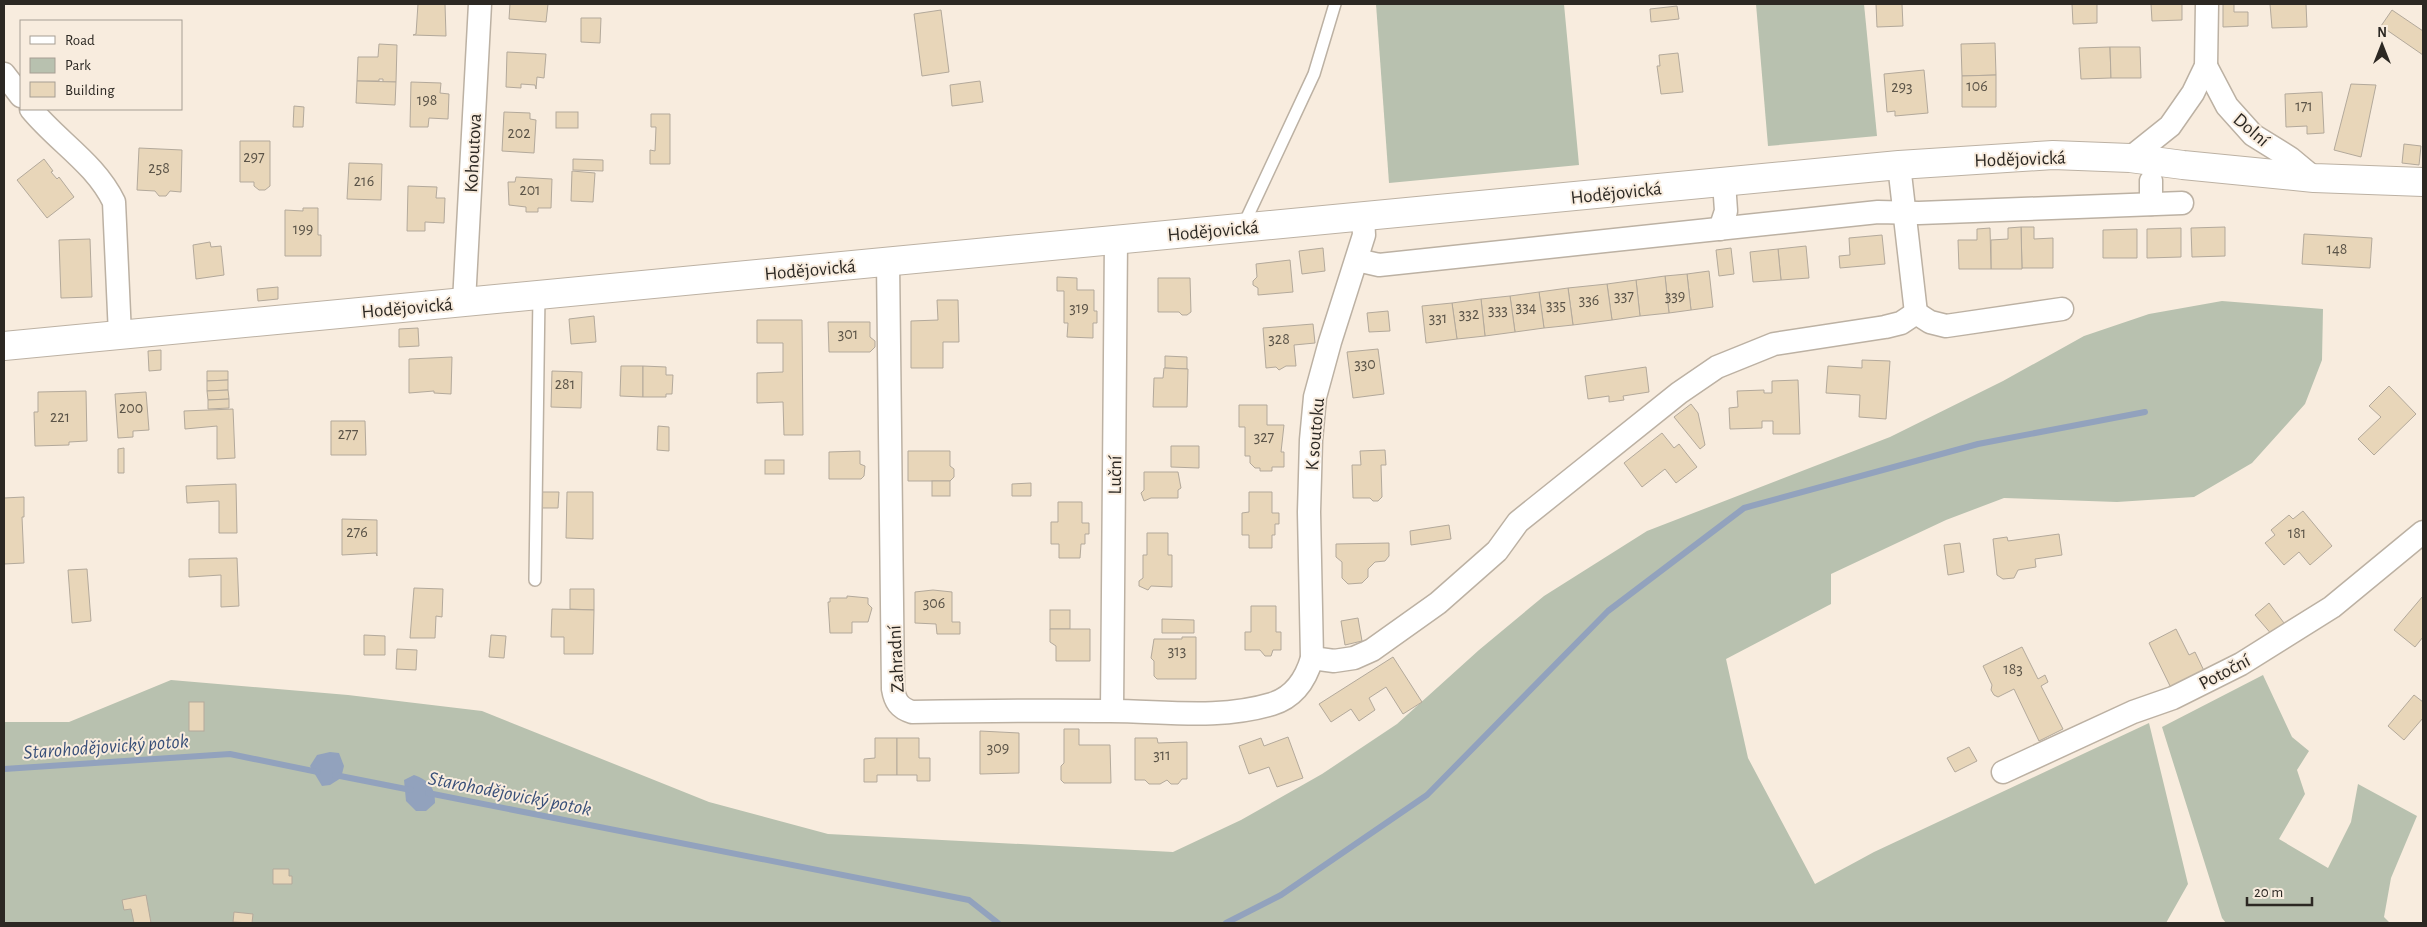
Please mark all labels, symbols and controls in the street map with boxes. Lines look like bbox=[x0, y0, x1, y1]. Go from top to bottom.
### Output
legend bbox=[20, 20, 182, 110]
north arrow bbox=[2357, 20, 2407, 70]
text: N bbox=[2377, 26, 2387, 40]
text: Road bbox=[65, 33, 95, 48]
text: Park bbox=[65, 58, 91, 73]
house number: 106 bbox=[1966, 78, 1988, 94]
house number: 293 bbox=[1891, 79, 1913, 95]
text: Building bbox=[65, 83, 115, 98]
house number: 198 bbox=[417, 92, 437, 108]
house number: 171 bbox=[2295, 98, 2313, 114]
street label: Dolní bbox=[2229, 110, 2273, 151]
street label: Kohoutova bbox=[462, 113, 485, 193]
house number: 202 bbox=[507, 125, 531, 141]
street label: Hodějovická bbox=[1974, 148, 2066, 171]
house number: 297 bbox=[243, 149, 265, 165]
house number: 258 bbox=[148, 160, 170, 176]
house number: 216 bbox=[354, 173, 374, 189]
street label: Hodějovická bbox=[1570, 179, 1663, 208]
house number: 201 bbox=[519, 182, 541, 198]
street label: Hodějovická bbox=[1167, 218, 1260, 245]
house number: 199 bbox=[293, 221, 313, 237]
house number: 148 bbox=[2327, 241, 2347, 257]
street label: Hodějovická bbox=[764, 257, 857, 284]
house number: 337 bbox=[1614, 288, 1634, 304]
house number: 339 bbox=[1665, 288, 1685, 304]
house number: 336 bbox=[1579, 292, 1599, 308]
street label: Hodějovická bbox=[361, 295, 454, 322]
house number: 335 bbox=[1546, 297, 1566, 313]
house number: 334 bbox=[1516, 299, 1537, 315]
house number: 319 bbox=[1069, 300, 1089, 316]
house number: 333 bbox=[1488, 302, 1508, 318]
house number: 332 bbox=[1459, 306, 1479, 322]
house number: 331 bbox=[1429, 310, 1447, 326]
house number: 301 bbox=[838, 326, 858, 342]
house number: 328 bbox=[1268, 331, 1290, 347]
house number: 330 bbox=[1354, 356, 1376, 372]
house number: 281 bbox=[555, 376, 575, 392]
street label: K soutoku bbox=[1303, 397, 1328, 471]
house number: 200 bbox=[119, 400, 143, 416]
house number: 221 bbox=[50, 409, 70, 425]
house number: 277 bbox=[338, 426, 359, 442]
house number: 327 bbox=[1254, 429, 1275, 445]
street label: Luční bbox=[1106, 455, 1125, 495]
house number: 276 bbox=[346, 524, 368, 540]
house number: 181 bbox=[2288, 525, 2306, 541]
house number: 306 bbox=[923, 595, 945, 611]
street label: Zahradní bbox=[885, 624, 908, 693]
house number: 313 bbox=[1168, 643, 1186, 659]
street label: Potoční bbox=[2196, 651, 2254, 694]
house number: 183 bbox=[2003, 661, 2023, 677]
water label: Starohodějovický potok bbox=[23, 731, 189, 763]
house number: 309 bbox=[987, 740, 1009, 756]
house number: 311 bbox=[1153, 747, 1171, 763]
water label: Starohodějovický potok bbox=[427, 768, 593, 820]
scale bar bbox=[2247, 874, 2312, 906]
text: 20 m bbox=[2254, 885, 2283, 900]

